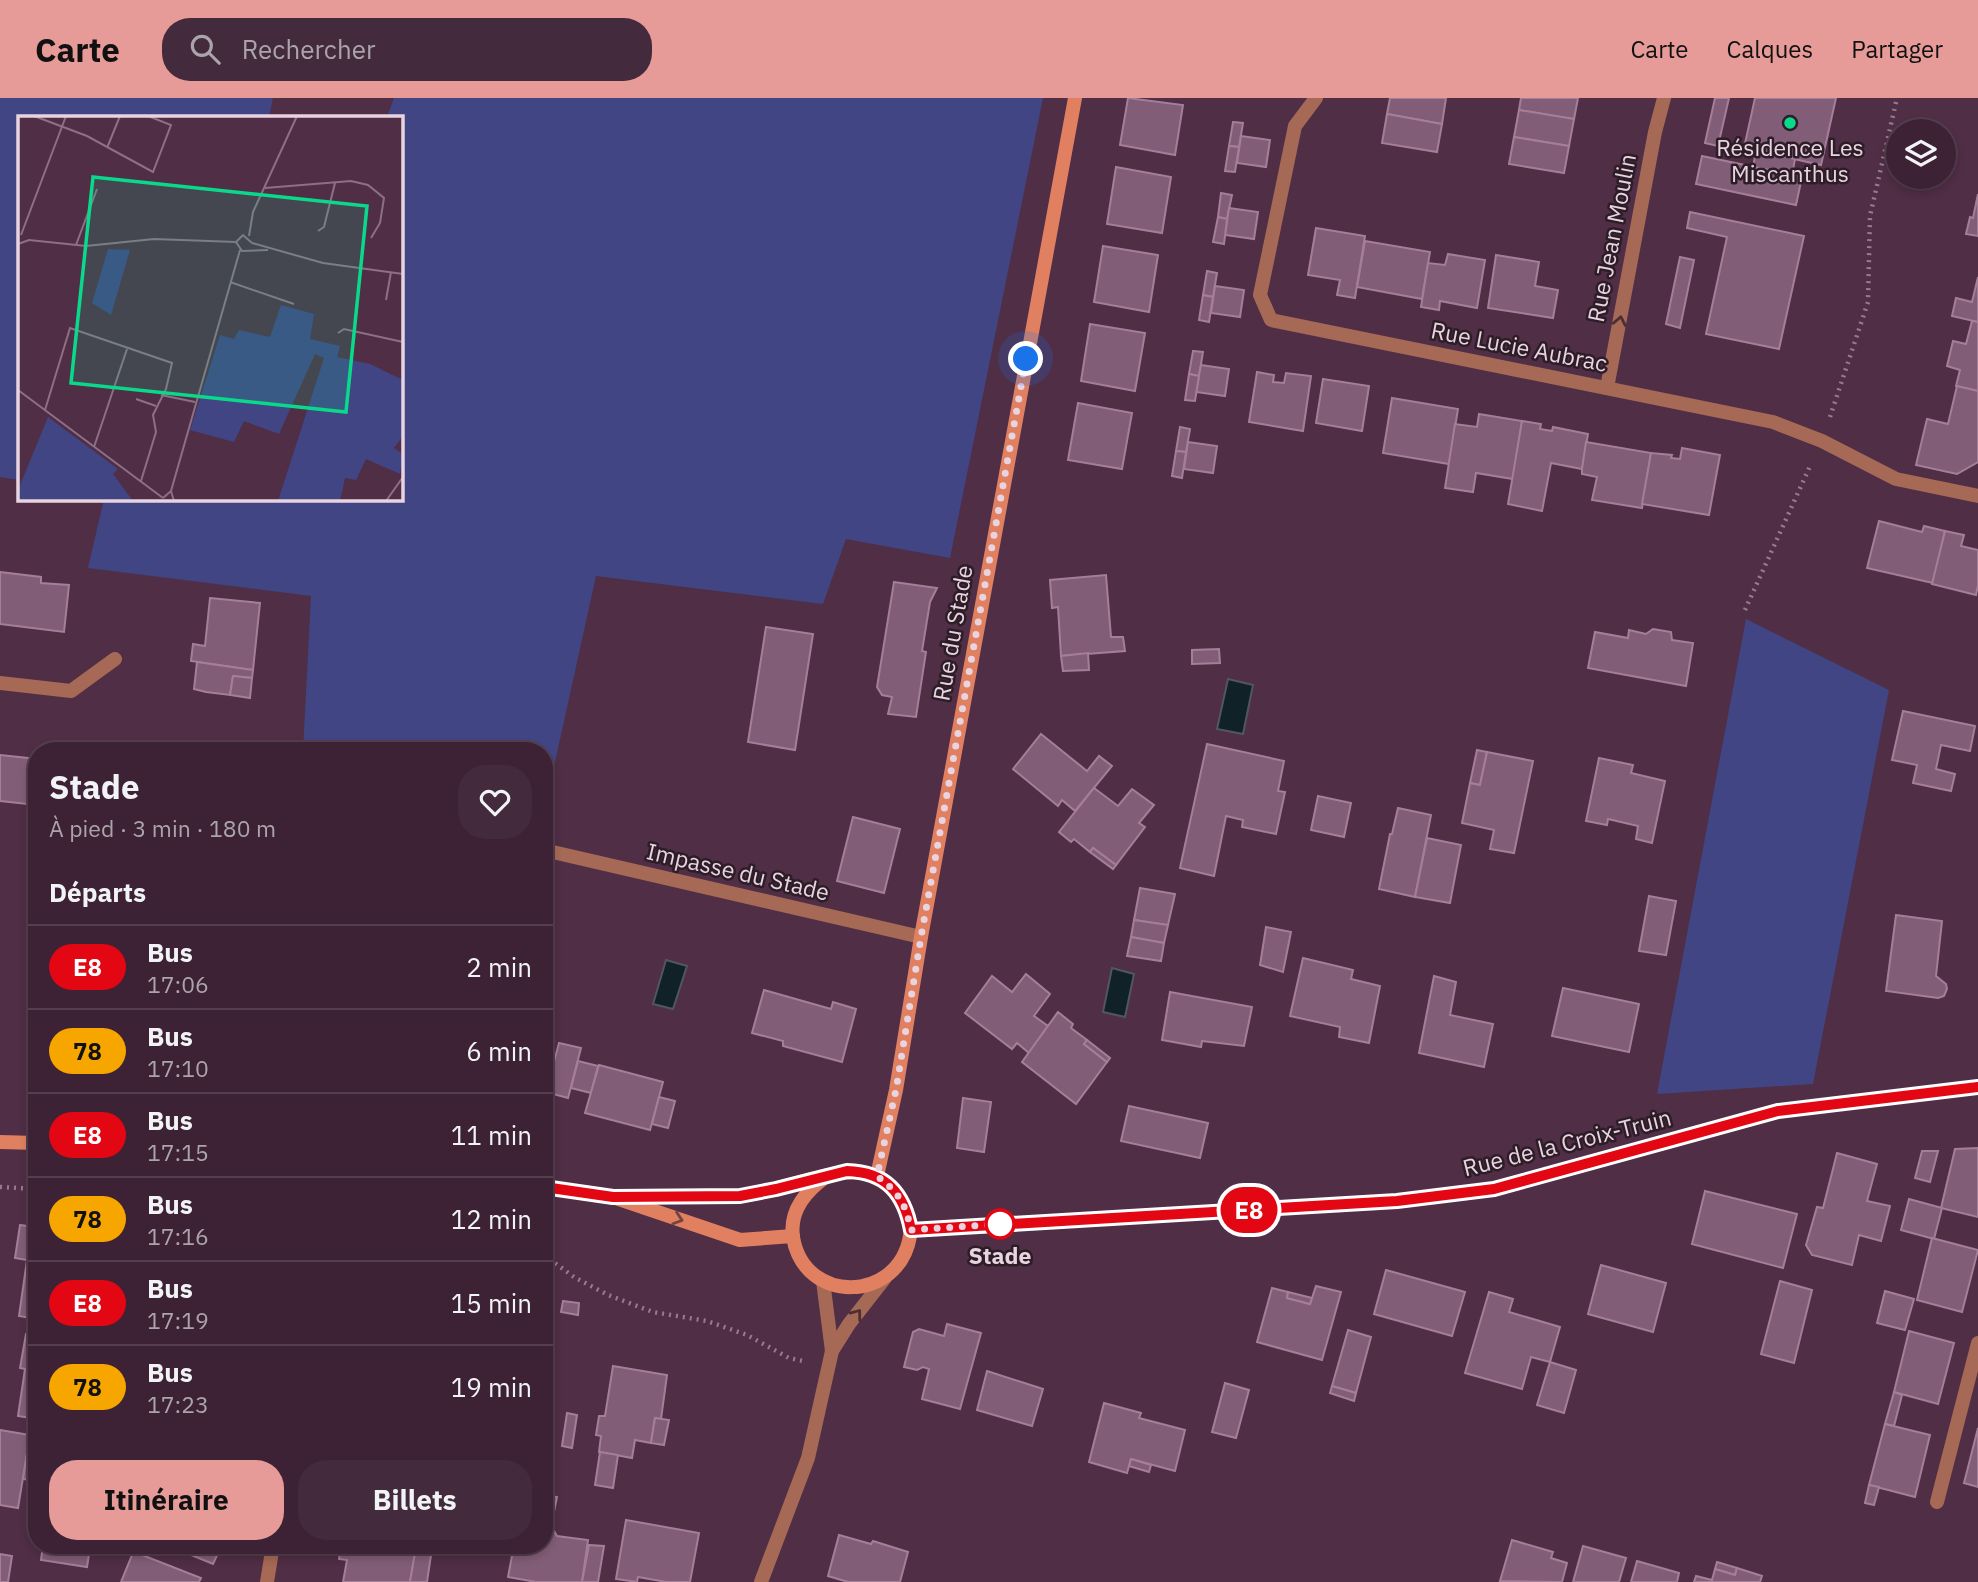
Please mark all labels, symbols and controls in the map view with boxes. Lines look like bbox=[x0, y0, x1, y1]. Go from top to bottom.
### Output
search box bbox=[162, 18, 652, 81]
text: Carte bbox=[35, 28, 120, 71]
icon: search bbox=[186, 30, 224, 68]
text: Rechercher bbox=[242, 32, 376, 66]
text: Carte bbox=[1630, 33, 1689, 65]
text: Calques bbox=[1727, 33, 1813, 65]
text: Partager bbox=[1851, 33, 1943, 65]
marker: Résidence Les Miscanthus bbox=[1782, 115, 1798, 131]
inset map bbox=[18, 116, 402, 500]
map controls bbox=[1886, 119, 1956, 189]
button: layers bbox=[1886, 119, 1956, 189]
place label: Résidence Les Miscanthus bbox=[1716, 132, 1864, 188]
street label: Rue Jean Moulin bbox=[1580, 151, 1642, 324]
street label: Rue Lucie Aubrac bbox=[1429, 314, 1610, 378]
one-way arrow bbox=[1611, 315, 1626, 327]
your location bbox=[1008, 341, 1043, 376]
street label: Rue du Stade bbox=[925, 563, 979, 703]
text: Stade bbox=[49, 765, 139, 808]
button: heart bbox=[458, 765, 532, 839]
text: À pied · 3 min · 180 m bbox=[49, 813, 276, 843]
street label: Impasse du Stade bbox=[644, 835, 833, 907]
text: Départs bbox=[49, 875, 146, 909]
text: Bus bbox=[147, 935, 193, 969]
text: 2 min bbox=[466, 950, 532, 984]
text: E8 bbox=[73, 951, 102, 983]
text: 17:06 bbox=[147, 969, 209, 999]
text: Bus bbox=[147, 1019, 193, 1053]
text: 6 min bbox=[466, 1034, 532, 1068]
text: 78 bbox=[73, 1035, 102, 1067]
text: 17:10 bbox=[147, 1053, 209, 1083]
street label: Rue de la Croix-Truin bbox=[1459, 1102, 1674, 1182]
text: Bus bbox=[147, 1103, 193, 1137]
text: 11 min bbox=[451, 1118, 532, 1152]
text: E8 bbox=[73, 1119, 102, 1151]
text: 17:15 bbox=[147, 1137, 209, 1167]
text: Bus bbox=[147, 1187, 193, 1221]
line badge: E8 bbox=[1218, 1187, 1280, 1233]
text: E8 bbox=[1235, 1194, 1263, 1226]
text: 12 min bbox=[451, 1202, 532, 1236]
text: 78 bbox=[73, 1203, 102, 1235]
marker: Stade bbox=[985, 1209, 1015, 1239]
one-way arrow bbox=[671, 1211, 684, 1225]
text: 17:16 bbox=[147, 1221, 209, 1251]
place label: Stade bbox=[968, 1240, 1032, 1270]
text: Bus bbox=[147, 1271, 193, 1305]
text: 15 min bbox=[451, 1286, 532, 1320]
text: E8 bbox=[73, 1287, 102, 1319]
text: 17:19 bbox=[147, 1305, 209, 1335]
one-way arrow bbox=[849, 1309, 862, 1322]
text: Bus bbox=[147, 1355, 193, 1389]
text: 19 min bbox=[451, 1370, 532, 1404]
text: 78 bbox=[73, 1371, 102, 1403]
text: 17:23 bbox=[147, 1389, 209, 1419]
button: Itinéraire bbox=[49, 1460, 284, 1540]
button: Billets bbox=[298, 1460, 532, 1540]

